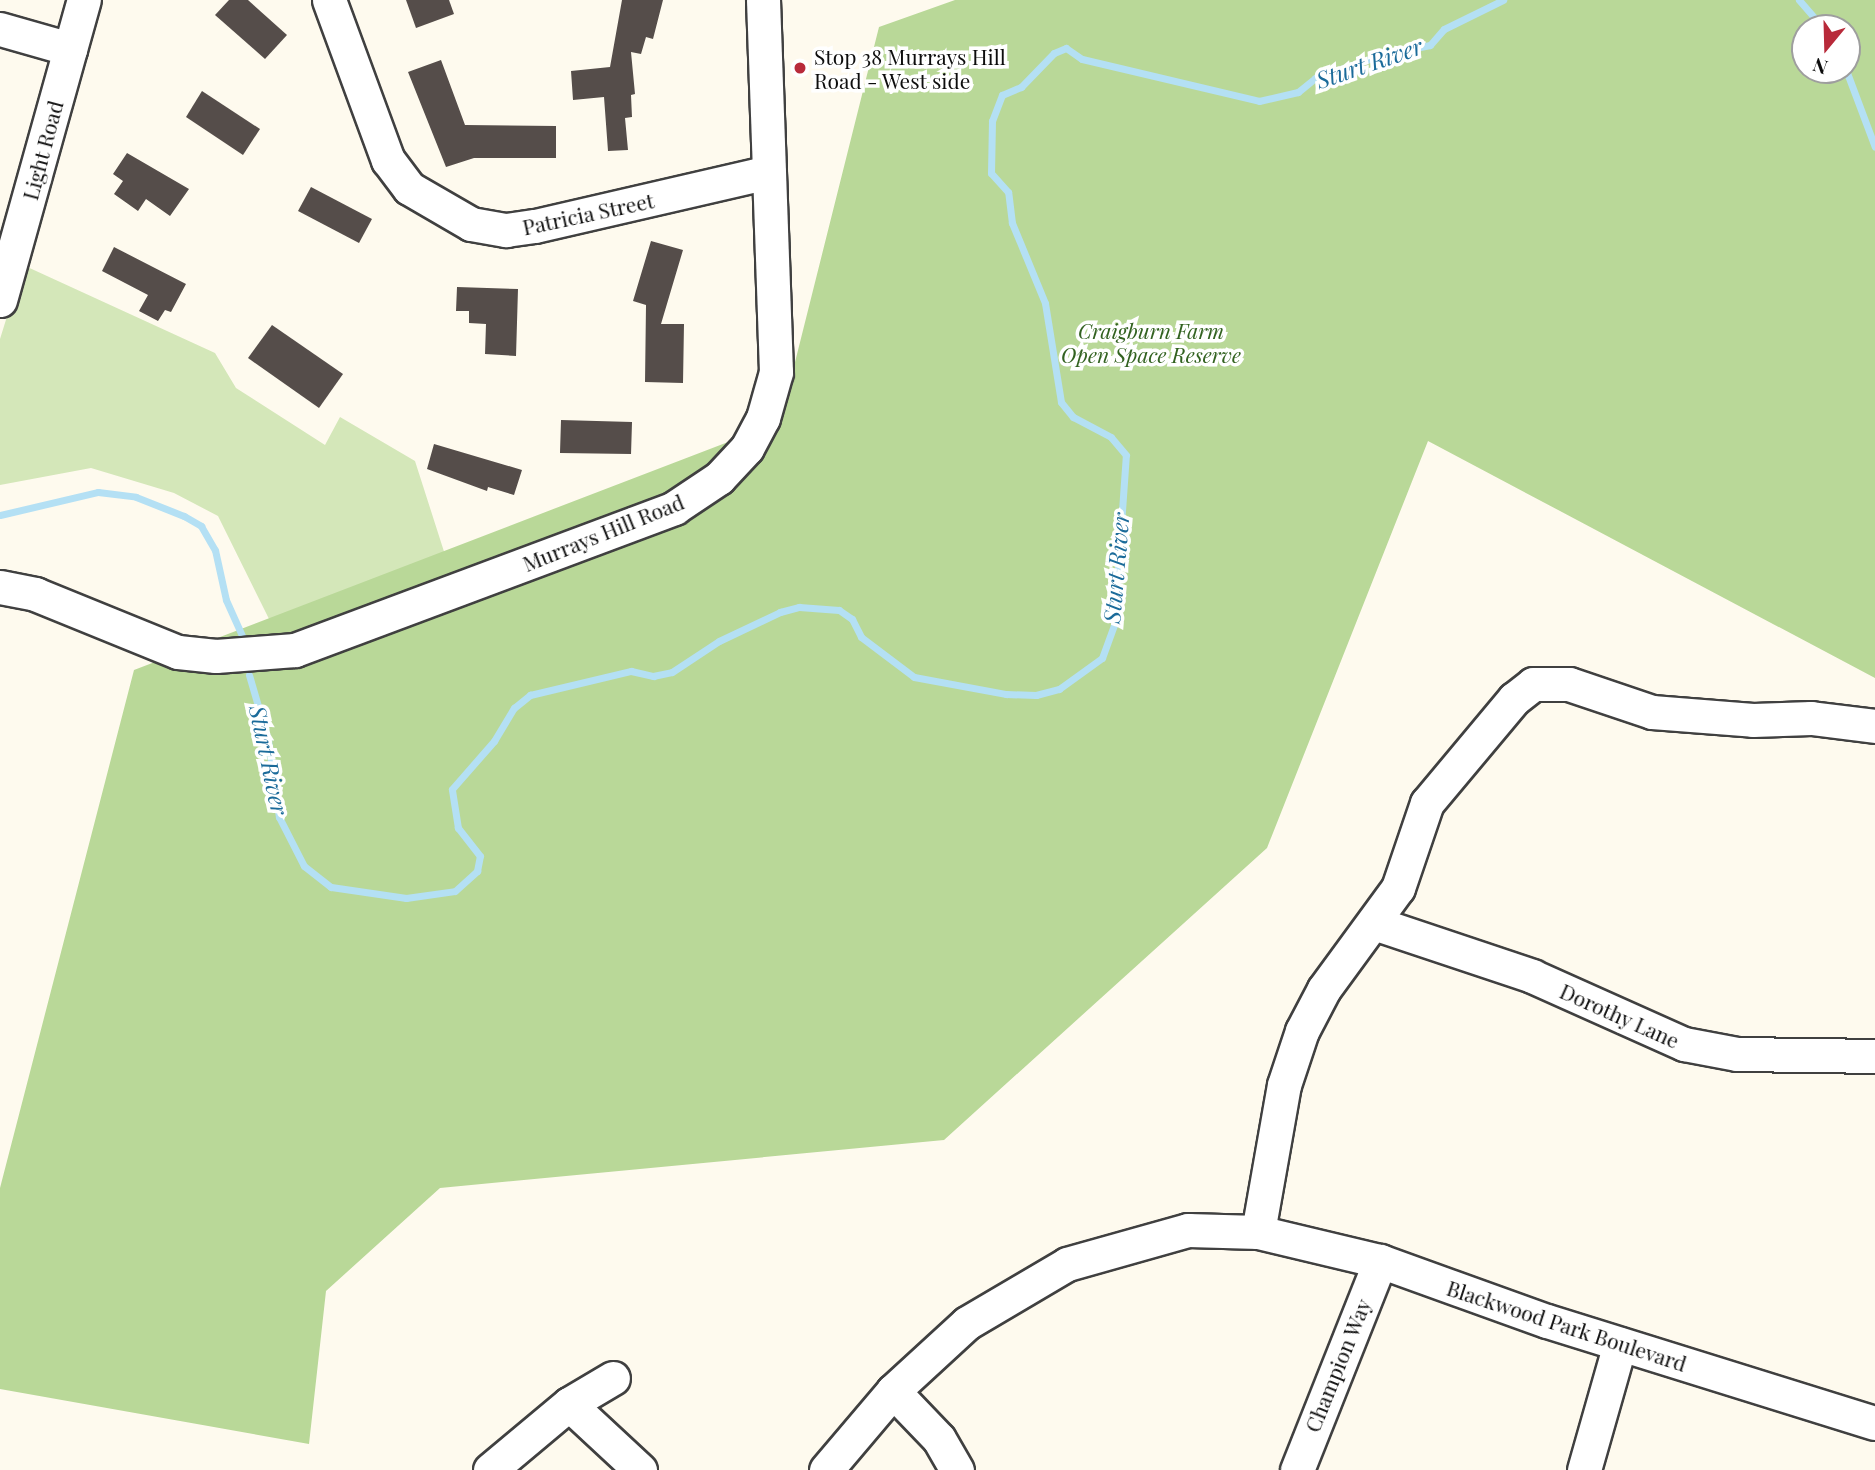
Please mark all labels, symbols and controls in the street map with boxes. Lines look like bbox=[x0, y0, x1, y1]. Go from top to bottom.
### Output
north arrow bbox=[1791, 14, 1861, 84]
water label: Sturt River bbox=[1312, 32, 1426, 94]
place label: Stop 38 Murrays Hill Road - West side bbox=[814, 43, 1006, 93]
text: N bbox=[1809, 52, 1831, 81]
marker: Stop 38 Murrays Hill Road - West side bbox=[792, 60, 808, 76]
street label: Light Road bbox=[17, 97, 67, 203]
street label: Patricia Street bbox=[520, 187, 656, 239]
park label: Craigburn Farm Open Space Reserve bbox=[1061, 317, 1241, 367]
street label: Murrays Hill Road bbox=[519, 488, 687, 576]
water label: Sturt River bbox=[1097, 512, 1135, 624]
water label: Sturt River bbox=[244, 703, 294, 817]
street label: Dorothy Lane bbox=[1556, 977, 1684, 1053]
street label: Blackwood Park Boulevard bbox=[1444, 1274, 1690, 1376]
street label: Champion Way bbox=[1299, 1294, 1375, 1436]

